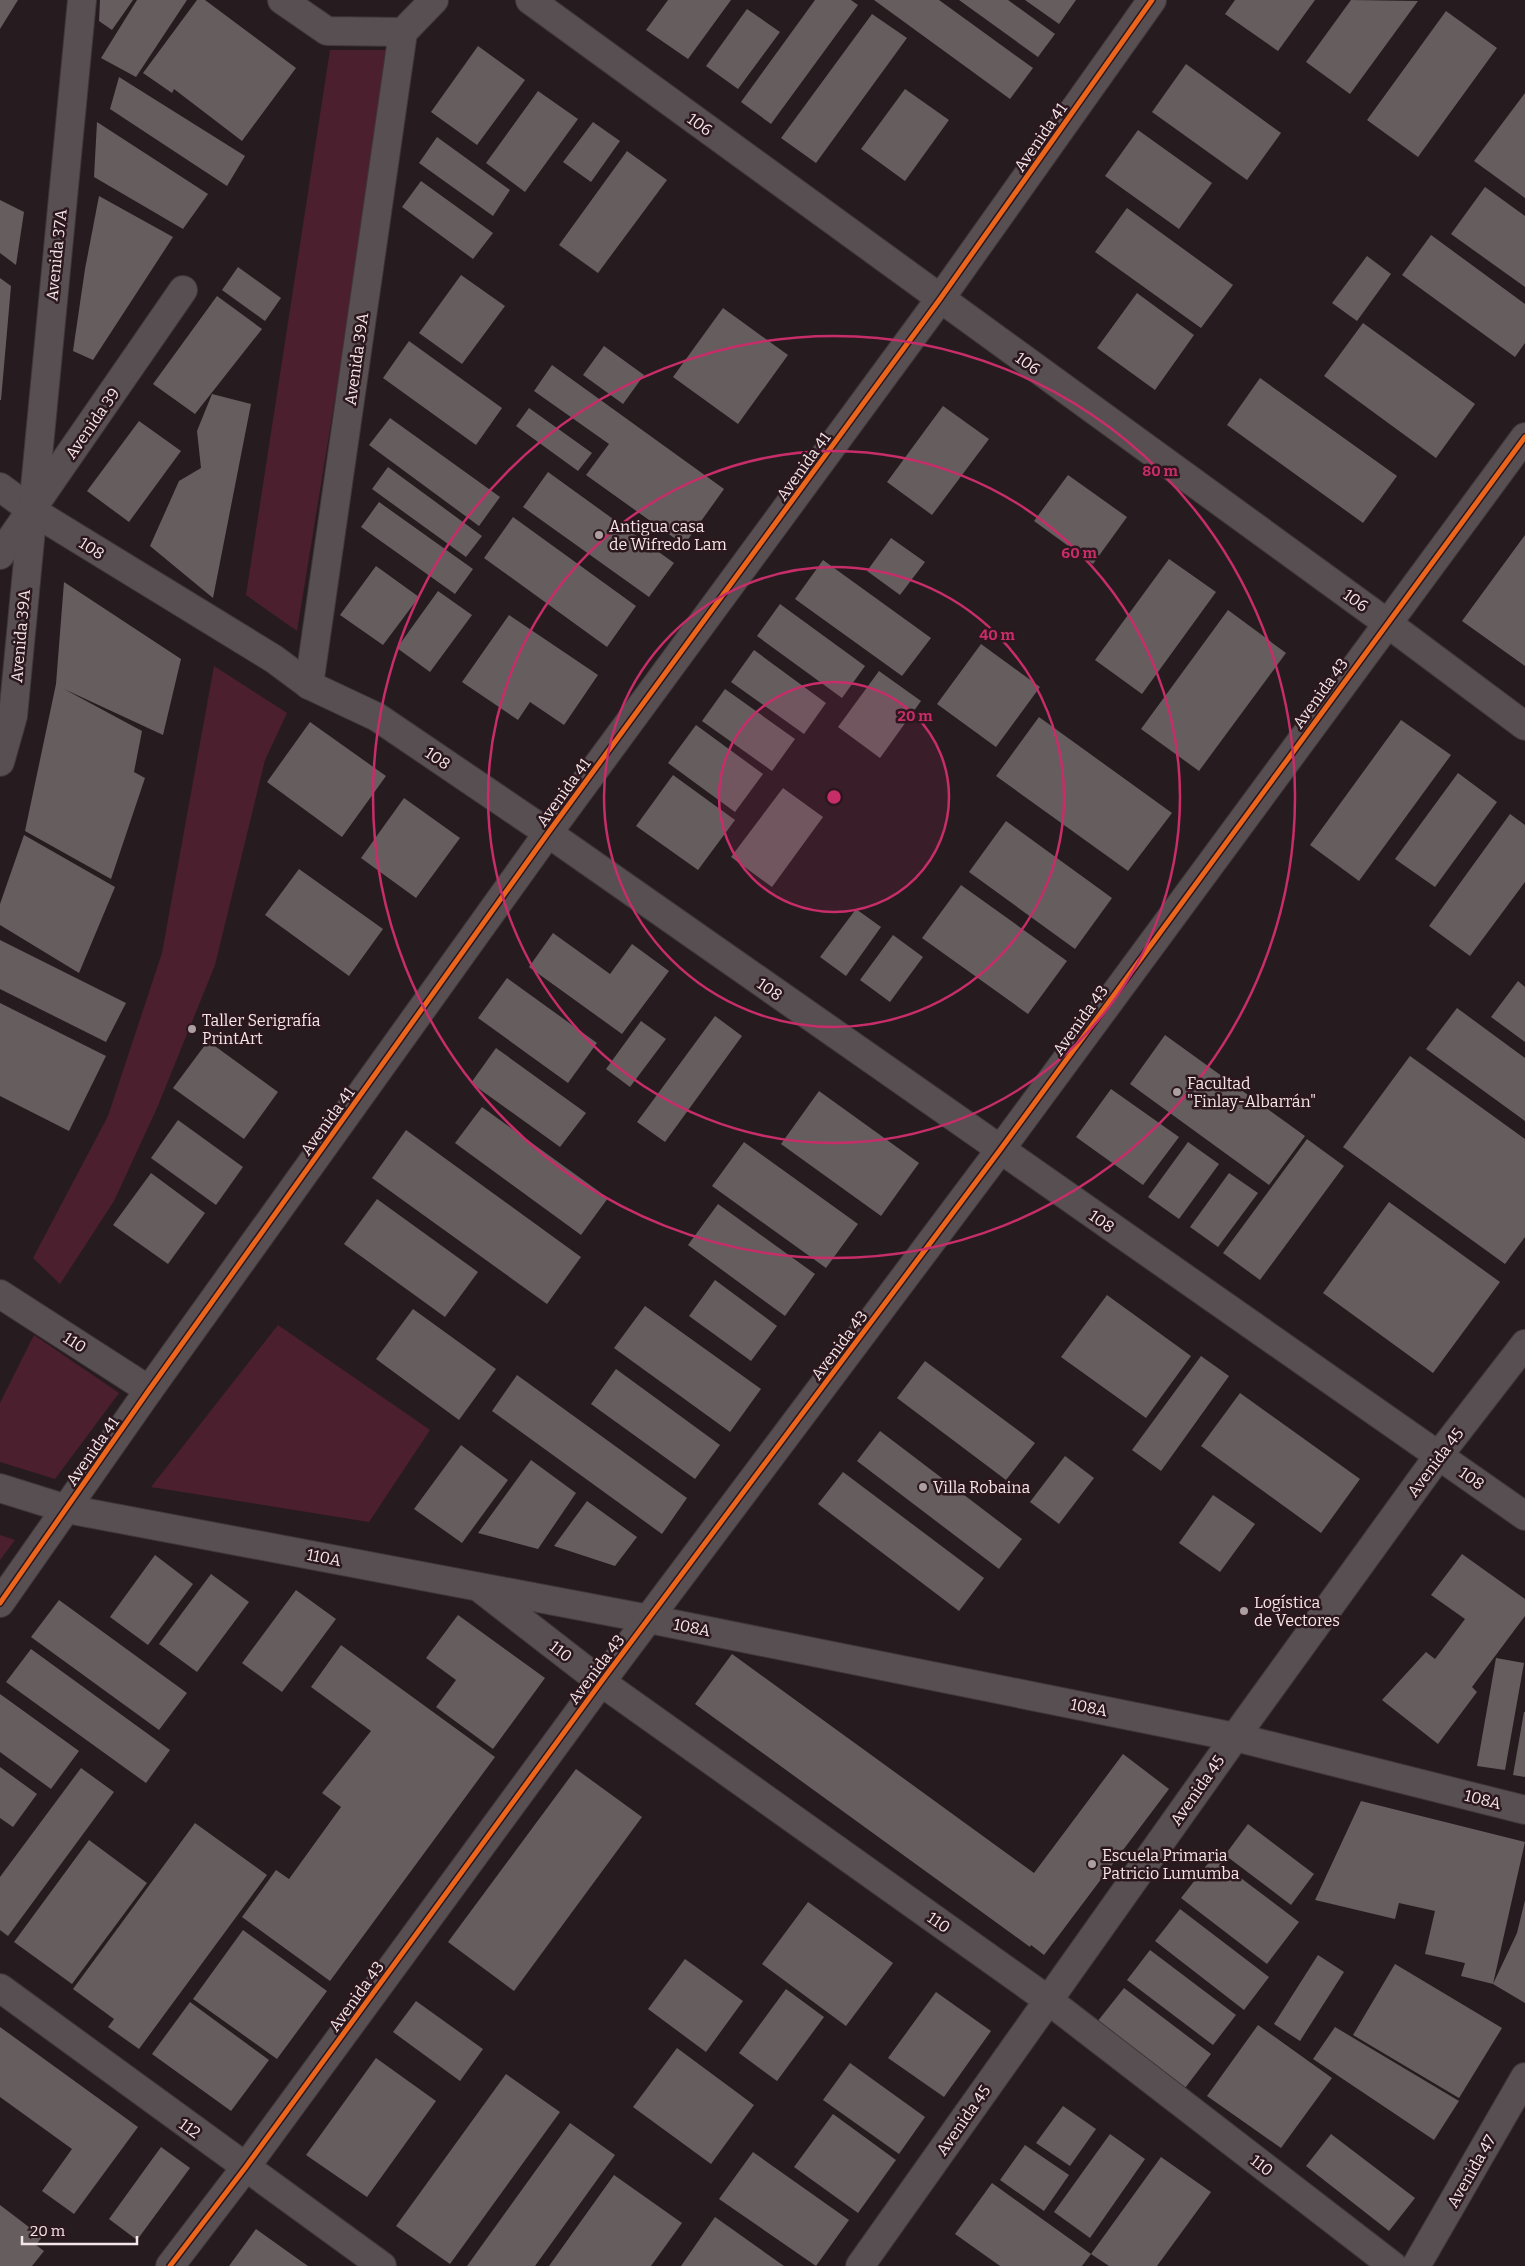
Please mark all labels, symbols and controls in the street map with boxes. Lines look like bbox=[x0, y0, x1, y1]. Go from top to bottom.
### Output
street label: Avenida 41 bbox=[1010, 99, 1071, 175]
street label: 106 bbox=[684, 109, 716, 140]
street label: Avenida 37A bbox=[42, 208, 71, 302]
street label: Avenida 39A bbox=[341, 311, 372, 407]
street label: 106 bbox=[1012, 348, 1044, 379]
street label: Avenida 39 bbox=[61, 384, 124, 462]
street label: Avenida 41 bbox=[772, 428, 835, 504]
text: 80 m bbox=[1142, 462, 1178, 480]
place label: Antigua casa de Wifredo Lam bbox=[609, 517, 727, 554]
marker: Antigua casa de Wifredo Lam bbox=[593, 529, 605, 541]
street label: 108 bbox=[76, 533, 108, 563]
text: 60 m bbox=[1061, 544, 1097, 562]
street label: 106 bbox=[1340, 585, 1372, 616]
street label: Avenida 39A bbox=[7, 588, 34, 683]
text: 40 m bbox=[979, 626, 1016, 644]
street label: Avenida 43 bbox=[1289, 655, 1352, 732]
text: 20 m bbox=[898, 707, 933, 725]
street label: 108 bbox=[421, 743, 454, 774]
street label: Avenida 41 bbox=[532, 754, 595, 830]
centre of rings bbox=[825, 788, 843, 806]
street label: 108 bbox=[753, 974, 786, 1005]
street label: Avenida 43 bbox=[1049, 982, 1112, 1059]
place label: Taller Serigrafía PrintArt bbox=[202, 1011, 321, 1048]
marker: Taller Serigrafía PrintArt bbox=[186, 1023, 198, 1035]
place label: Facultad "Finlay-Albarrán" bbox=[1187, 1074, 1316, 1111]
street label: Avenida 41 bbox=[296, 1083, 359, 1159]
marker: Facultad "Finlay-Albarrán" bbox=[1171, 1086, 1183, 1098]
street label: 108 bbox=[1085, 1206, 1118, 1237]
street label: Avenida 43 bbox=[807, 1307, 872, 1384]
street label: 110 bbox=[60, 1328, 90, 1357]
street label: Avenida 41 bbox=[62, 1413, 123, 1489]
street label: Avenida 45 bbox=[1403, 1424, 1468, 1501]
street label: 108 bbox=[1455, 1463, 1488, 1494]
place label: Villa Robaina bbox=[933, 1478, 1030, 1497]
marker: Villa Robaina bbox=[917, 1481, 929, 1493]
street label: 110A bbox=[305, 1545, 343, 1570]
place label: Logística de Vectores bbox=[1254, 1593, 1340, 1630]
marker: Logística de Vectores bbox=[1238, 1605, 1250, 1617]
street label: 108A bbox=[672, 1615, 713, 1640]
street label: Avenida 43 bbox=[564, 1631, 629, 1708]
street label: 110 bbox=[546, 1637, 576, 1666]
street label: 108A bbox=[1069, 1695, 1110, 1720]
street label: Avenida 45 bbox=[1166, 1751, 1229, 1829]
street label: 108A bbox=[1463, 1786, 1504, 1813]
place label: Escuela Primaria Patricio Lumumba bbox=[1102, 1846, 1240, 1883]
marker: Escuela Primaria Patricio Lumumba bbox=[1086, 1858, 1098, 1870]
street label: 110 bbox=[924, 1908, 954, 1937]
street label: Avenida 43 bbox=[325, 1958, 388, 2035]
street label: Avenida 45 bbox=[932, 2081, 995, 2159]
street label: 112 bbox=[175, 2114, 204, 2142]
street label: Avenida 47 bbox=[1443, 2132, 1500, 2211]
street label: 110 bbox=[1247, 2151, 1277, 2180]
scale bar bbox=[22, 2214, 138, 2246]
text: 20 m bbox=[30, 2222, 66, 2240]

